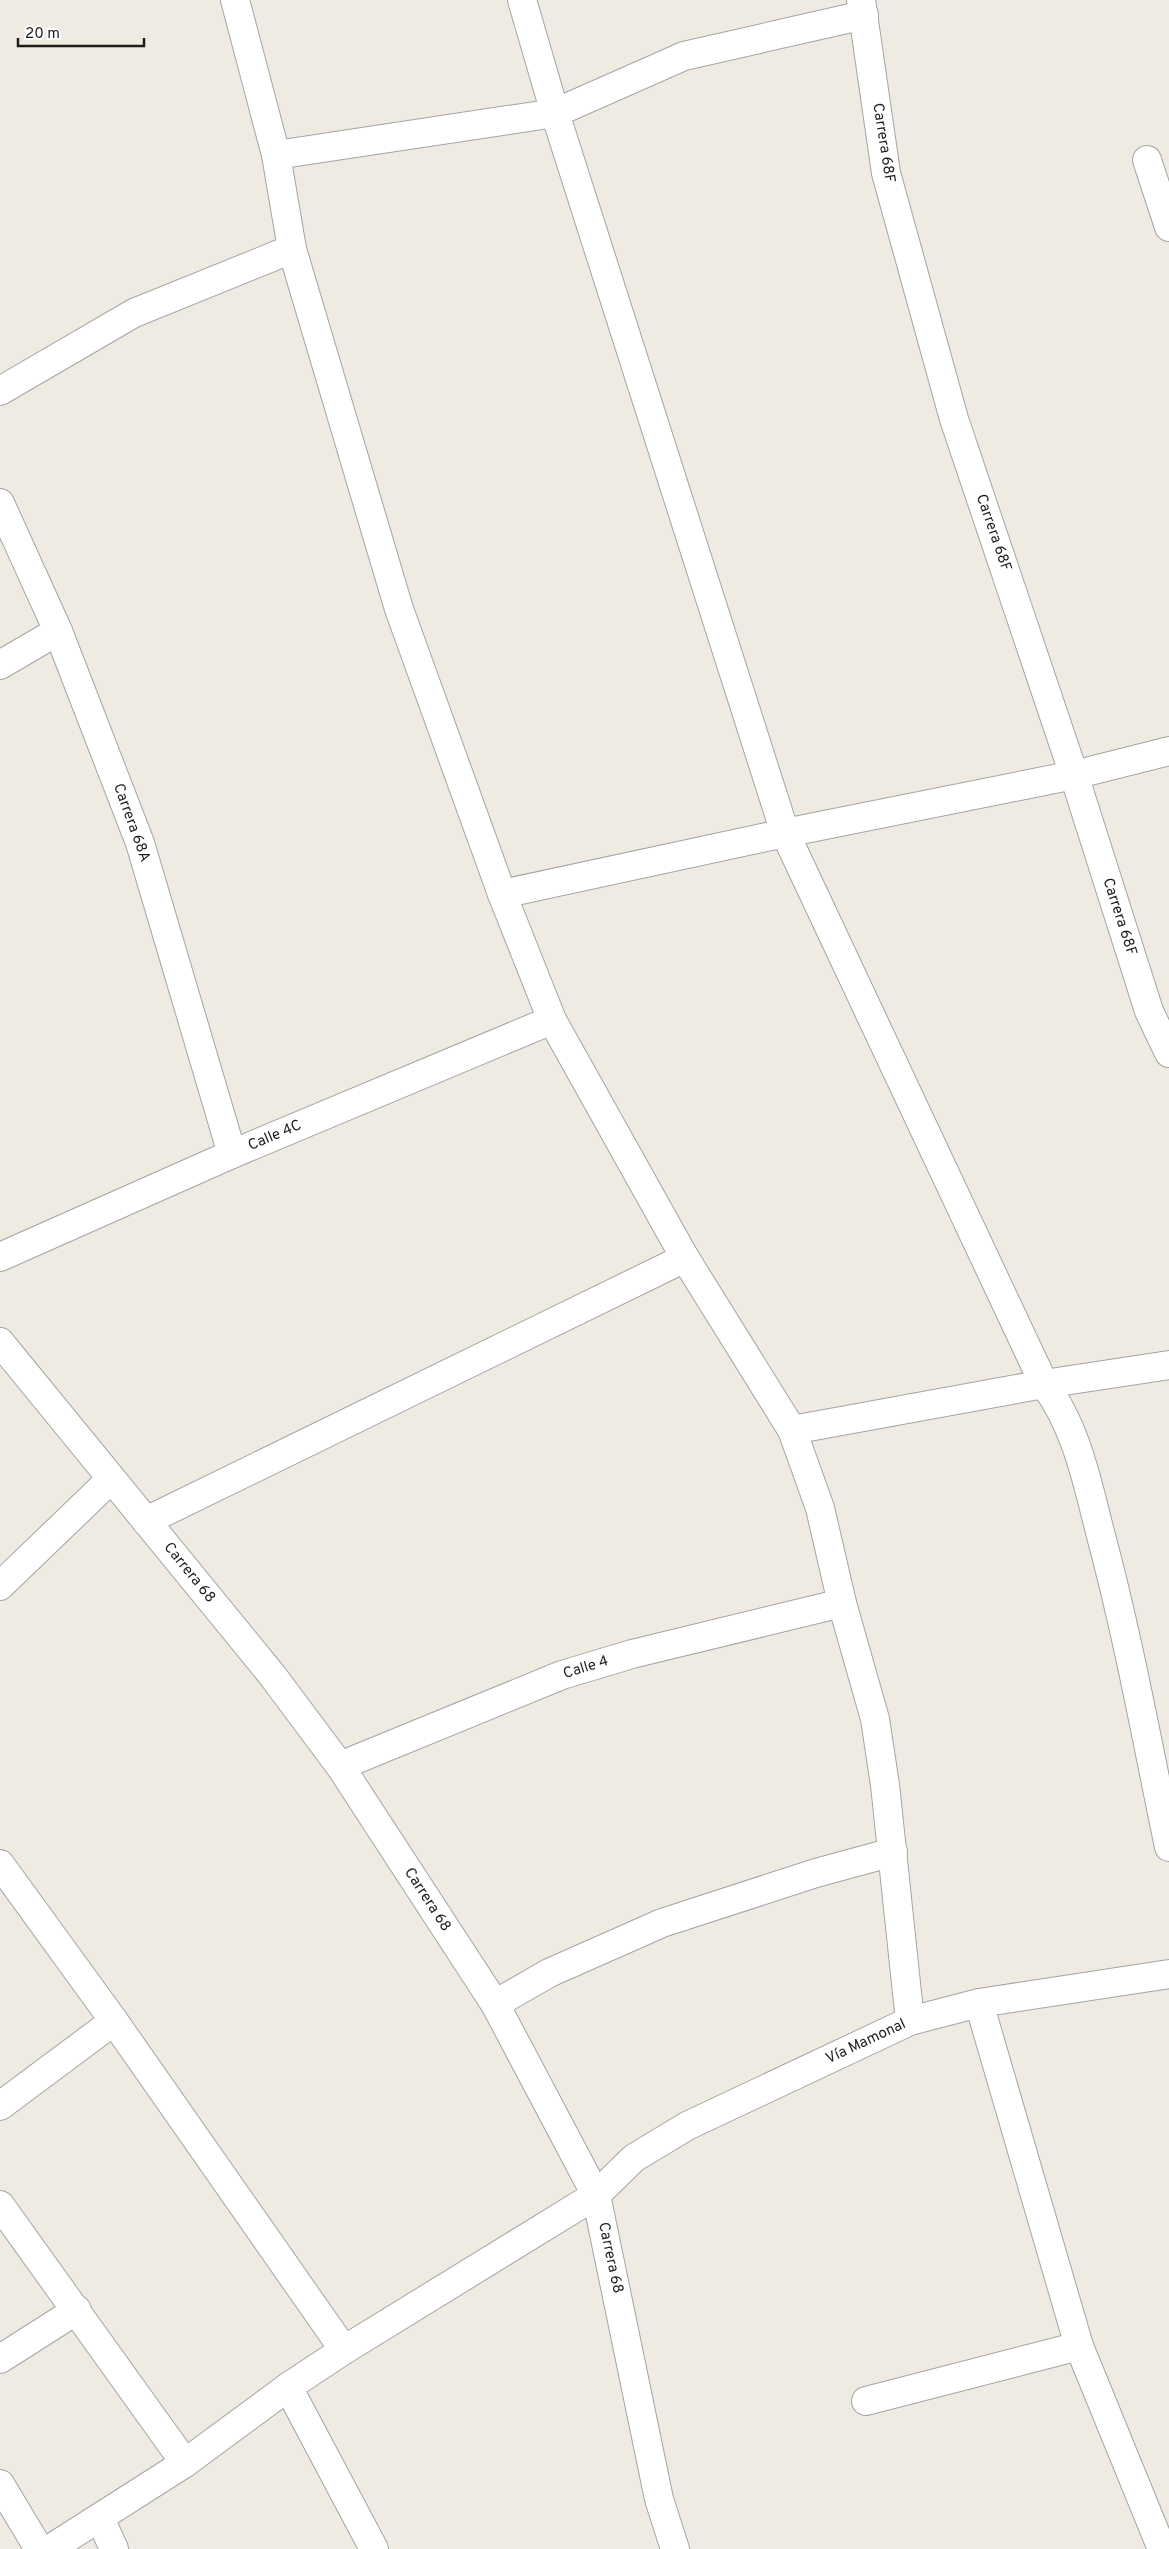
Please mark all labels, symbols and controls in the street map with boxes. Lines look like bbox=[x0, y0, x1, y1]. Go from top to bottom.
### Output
scale bar bbox=[18, 15, 144, 47]
text: 20 m bbox=[25, 25, 60, 44]
street label: Carrera 68F bbox=[867, 102, 899, 184]
street label: Carrera 68F bbox=[971, 492, 1015, 574]
street label: Carrera 68A bbox=[108, 781, 154, 865]
street label: Carrera 68F bbox=[1098, 876, 1140, 958]
street label: Calle 4C bbox=[245, 1116, 305, 1156]
street label: Carrera 68 bbox=[159, 1539, 219, 1607]
street label: Calle 4 bbox=[561, 1652, 611, 1684]
street label: Carrera 68 bbox=[399, 1865, 455, 1935]
street label: Vía Mamonal bbox=[823, 2015, 909, 2069]
street label: Carrera 68 bbox=[593, 2221, 627, 2295]

